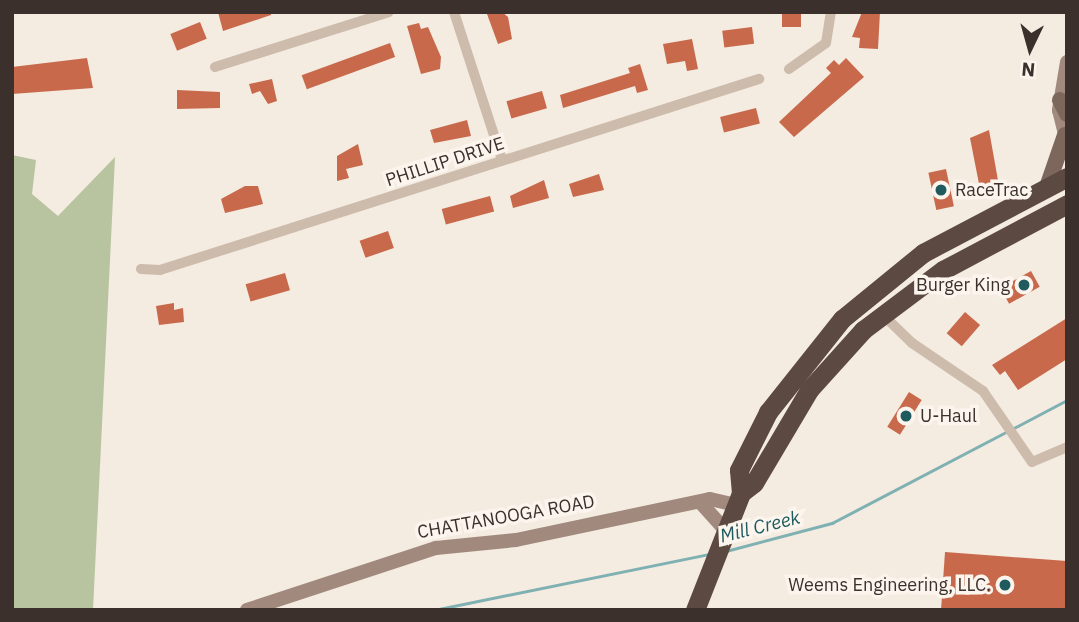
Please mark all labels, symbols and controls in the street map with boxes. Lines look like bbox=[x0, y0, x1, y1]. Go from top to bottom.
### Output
north arrow bbox=[995, 14, 1065, 84]
text: N bbox=[1020, 57, 1036, 82]
street label: PHILLIP DRIVE bbox=[383, 133, 507, 191]
place label: RaceTrac bbox=[955, 179, 1028, 201]
marker: RaceTrac bbox=[933, 182, 949, 198]
place label: Burger King bbox=[916, 274, 1010, 296]
marker: Burger King bbox=[1016, 277, 1032, 293]
place label: U-Haul bbox=[920, 405, 977, 427]
marker: U-Haul bbox=[898, 408, 914, 424]
street label: CHATTANOOGA ROAD bbox=[416, 491, 596, 543]
water label: Mill Creek bbox=[718, 506, 802, 548]
place label: Weems Engineering, LLC. bbox=[788, 574, 991, 596]
marker: Weems Engineering, LLC. bbox=[997, 577, 1013, 593]

